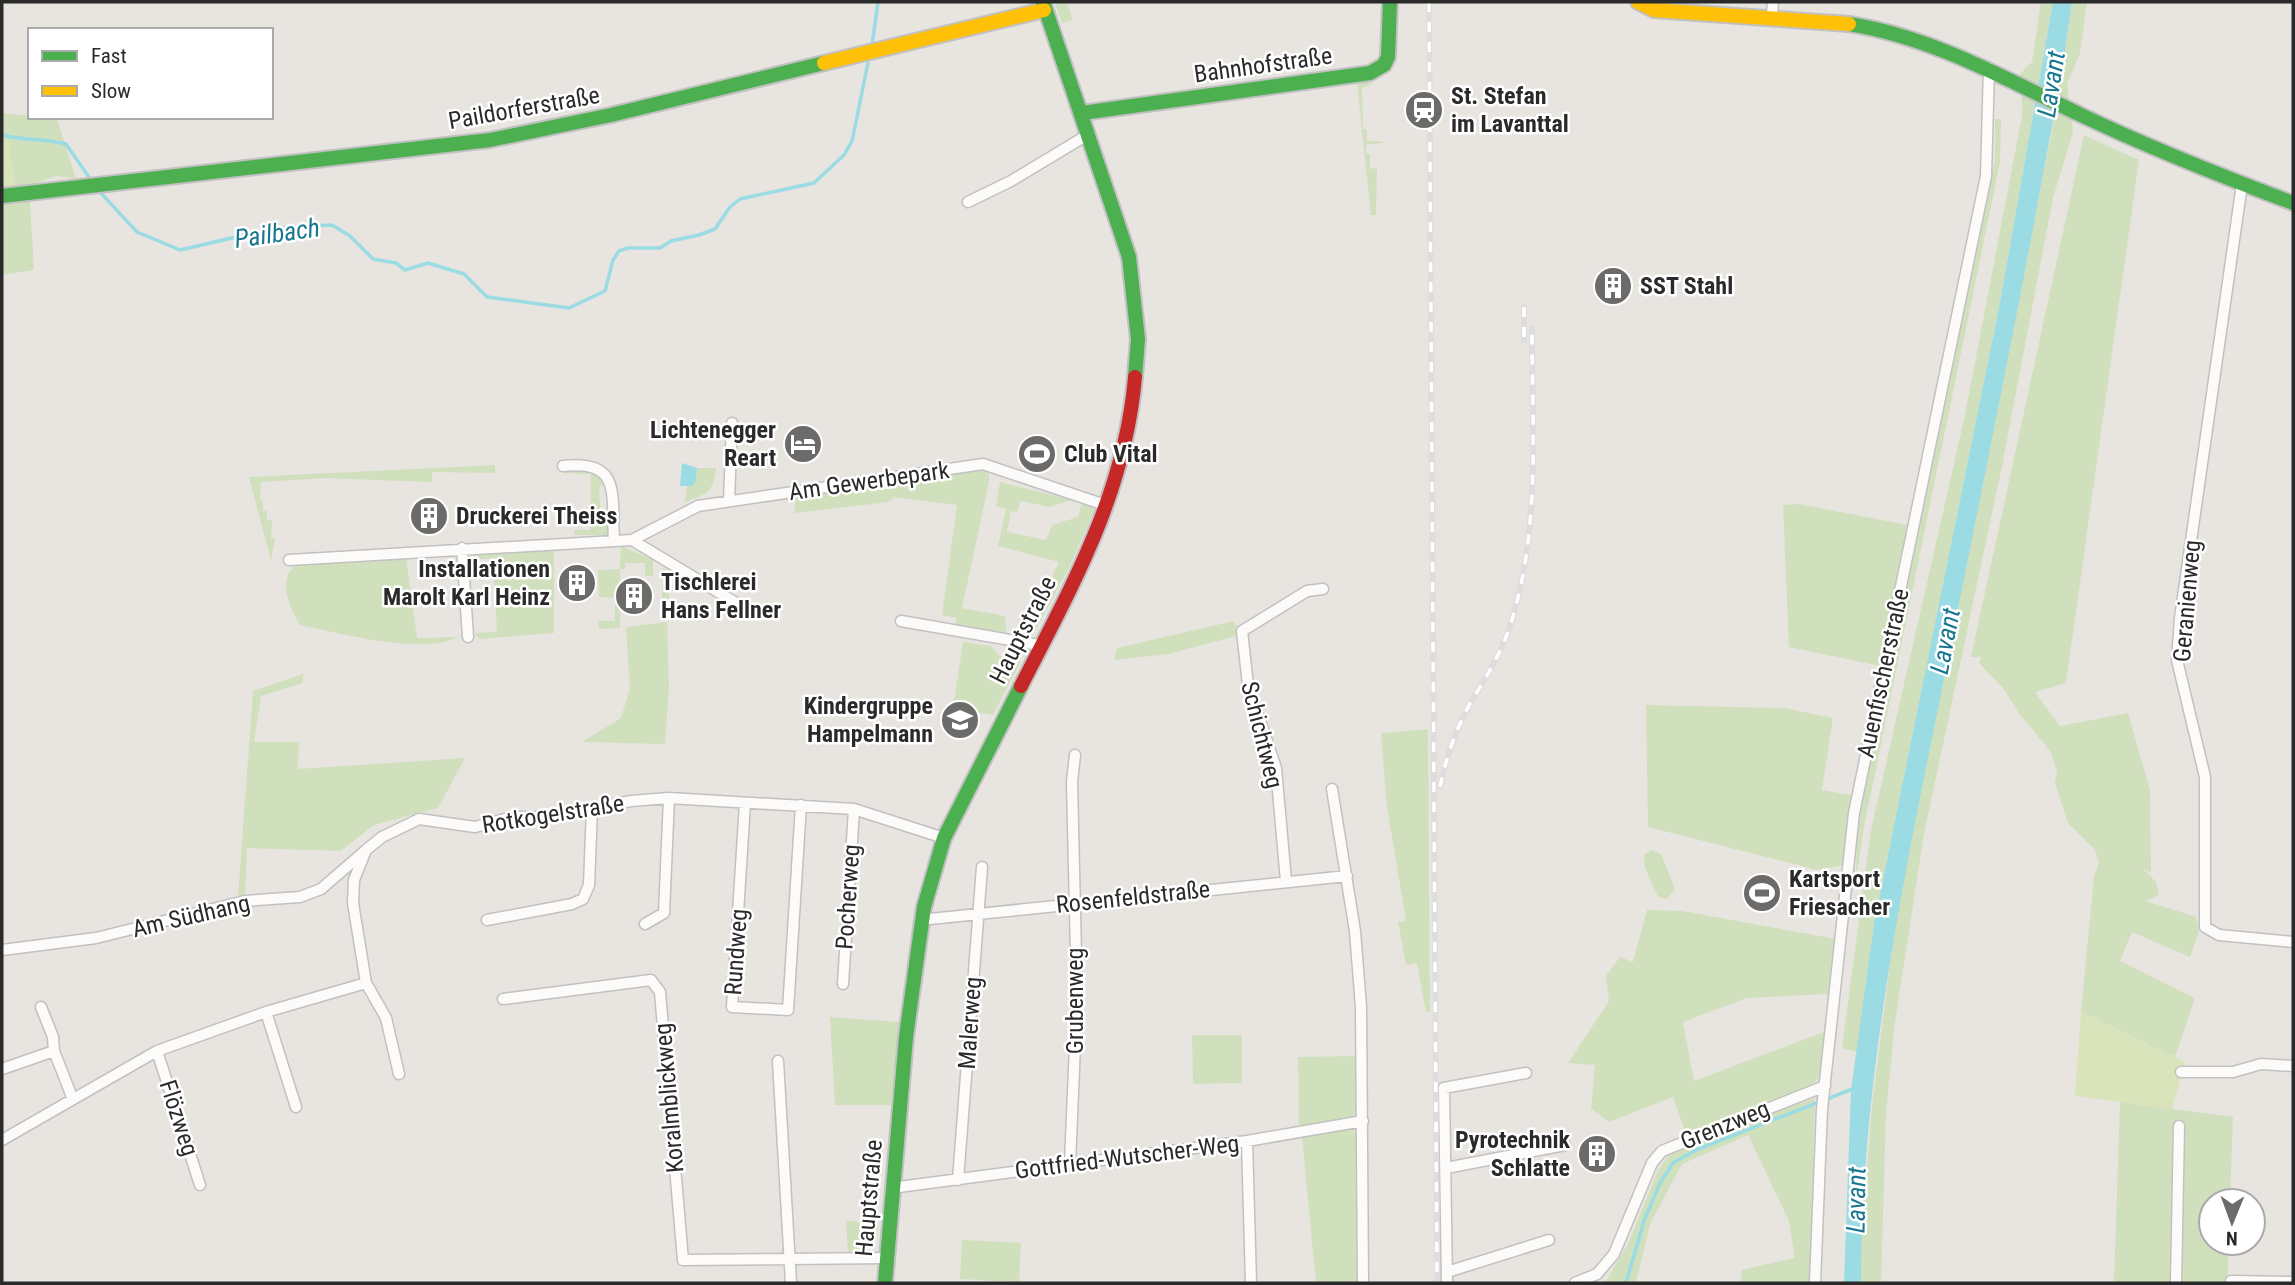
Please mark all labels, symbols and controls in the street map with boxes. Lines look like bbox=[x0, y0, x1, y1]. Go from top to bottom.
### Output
legend bbox=[28, 28, 273, 119]
street label: Bahnhofstraße bbox=[1192, 41, 1334, 89]
text: Fast bbox=[91, 44, 127, 68]
water label: Lavant bbox=[2031, 48, 2071, 119]
text: Slow bbox=[91, 79, 131, 103]
street label: Paildorferstraße bbox=[446, 81, 602, 135]
place label: St. Stefan im Lavanttal bbox=[1451, 82, 1569, 138]
station icon: St. Stefan im Lavanttal bbox=[1403, 89, 1445, 131]
water label: Pailbach bbox=[232, 212, 322, 254]
building icon: SST Stahl bbox=[1592, 265, 1634, 307]
place label: SST Stahl bbox=[1640, 272, 1733, 300]
place label: Lichtenegger Reart bbox=[650, 416, 776, 472]
hotel icon: Lichtenegger Reart bbox=[782, 423, 824, 465]
sports icon: Club Vital bbox=[1016, 433, 1058, 475]
place label: Club Vital bbox=[1064, 440, 1158, 468]
street label: Am Gewerbepark bbox=[787, 456, 951, 506]
building icon: Druckerei Theiss bbox=[408, 495, 450, 537]
place label: Druckerei Theiss bbox=[456, 502, 617, 530]
street label: Geranienweg bbox=[2168, 539, 2206, 663]
place label: Installationen Marolt Karl Heinz bbox=[383, 555, 550, 611]
building icon: Installationen Marolt Karl Heinz bbox=[556, 562, 598, 604]
place label: Tischlerei Hans Fellner bbox=[661, 568, 781, 624]
street label: Hauptstraße bbox=[984, 571, 1062, 689]
building icon: Tischlerei Hans Fellner bbox=[613, 575, 655, 617]
street label: Auenfischerstraße bbox=[1851, 586, 1915, 760]
water label: Lavant bbox=[1924, 605, 1966, 676]
street label: Schichtweg bbox=[1235, 679, 1289, 791]
place label: Kindergruppe Hampelmann bbox=[804, 692, 933, 748]
school or university icon: Kindergruppe Hampelmann bbox=[939, 699, 981, 741]
street label: Rotkogelstraße bbox=[480, 789, 626, 839]
street label: Pocherweg bbox=[830, 843, 866, 951]
place label: Kartsport Friesacher bbox=[1789, 865, 1890, 921]
sports icon: Kartsport Friesacher bbox=[1741, 872, 1783, 914]
street label: Rosenfeldstraße bbox=[1055, 875, 1211, 919]
street label: Am Südhang bbox=[129, 889, 253, 943]
street label: Rundweg bbox=[719, 908, 753, 996]
street label: Grubenweg bbox=[1061, 948, 1089, 1054]
street label: Malerweg bbox=[953, 976, 987, 1070]
street label: Koralmblickweg bbox=[649, 1022, 689, 1174]
street label: Flözweg bbox=[154, 1077, 204, 1159]
street label: Grenzweg bbox=[1676, 1095, 1774, 1155]
place label: Pyrotechnik Schlatte bbox=[1455, 1126, 1571, 1182]
street label: Gottfried-Wutscher-Weg bbox=[1013, 1129, 1241, 1185]
building icon: Pyrotechnik Schlatte bbox=[1576, 1133, 1618, 1175]
street label: Hauptstraße bbox=[850, 1138, 888, 1258]
water label: Lavant bbox=[1840, 1166, 1872, 1233]
north arrow bbox=[2197, 1187, 2267, 1257]
text: N bbox=[2226, 1227, 2238, 1250]

